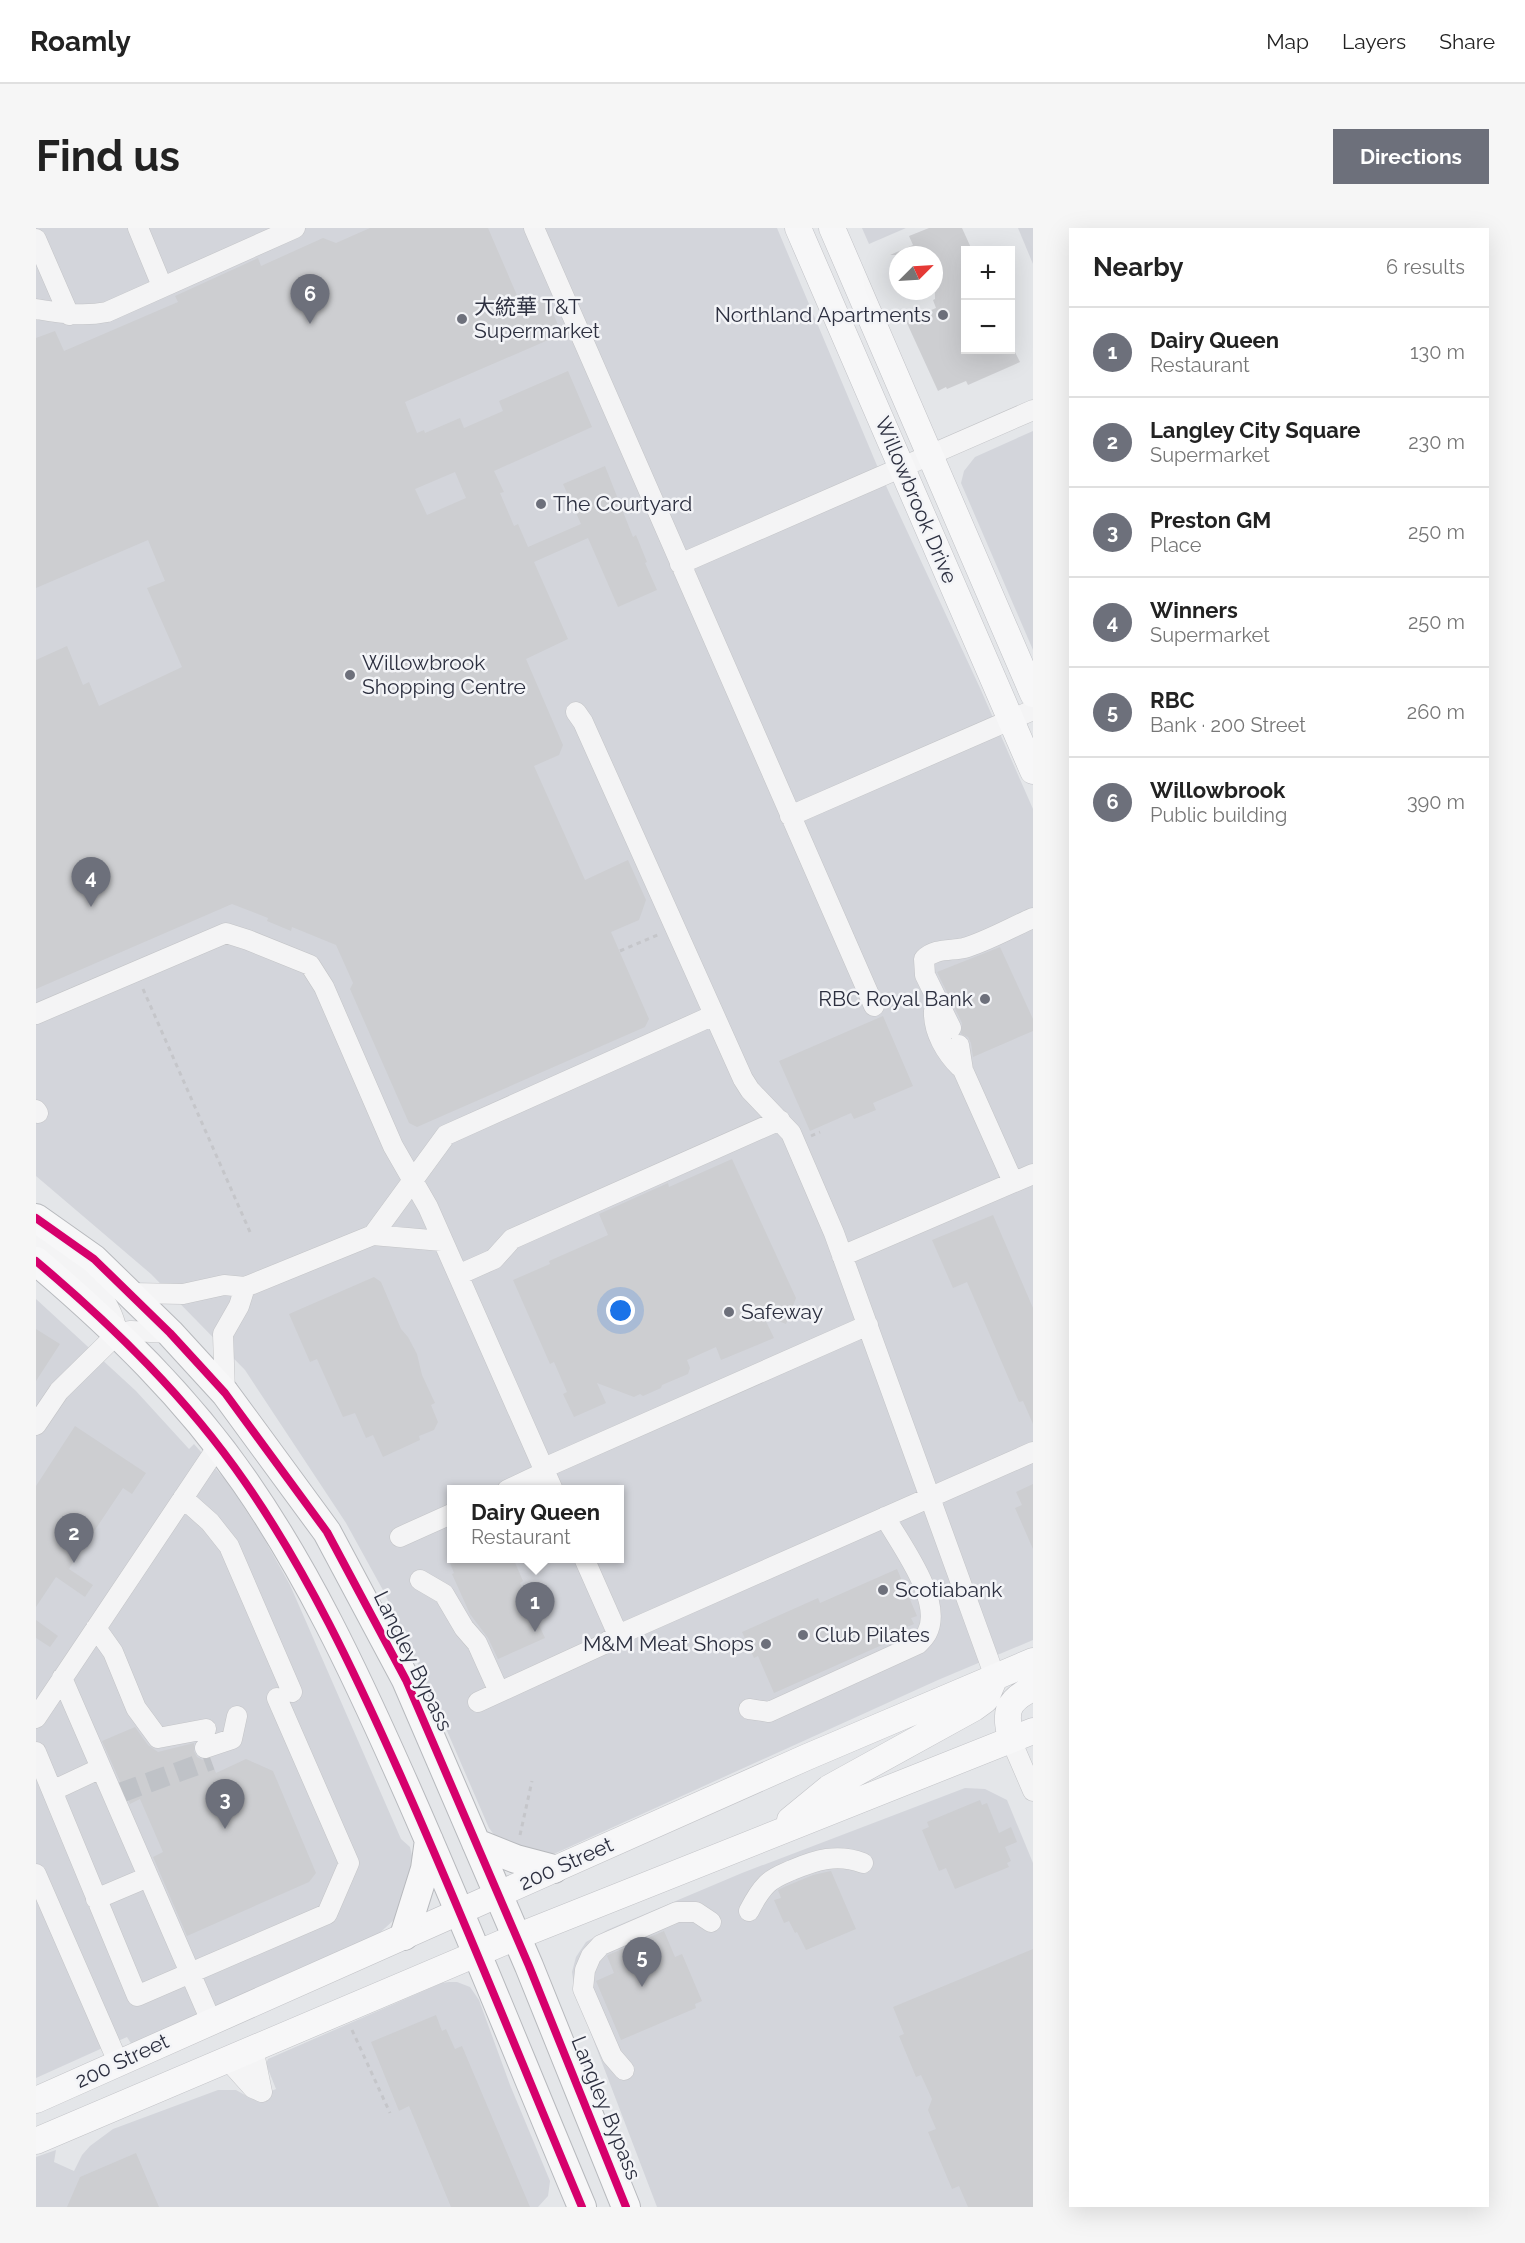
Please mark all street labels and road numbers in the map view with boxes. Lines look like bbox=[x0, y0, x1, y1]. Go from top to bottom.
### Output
street label: Willowbrook Drive bbox=[870, 413, 963, 587]
street label: Langley Bypass bbox=[369, 1587, 458, 1735]
street label: 200 Street bbox=[515, 1832, 617, 1895]
street label: 200 Street bbox=[71, 2028, 172, 2093]
street label: Langley Bypass bbox=[566, 2032, 647, 2183]

